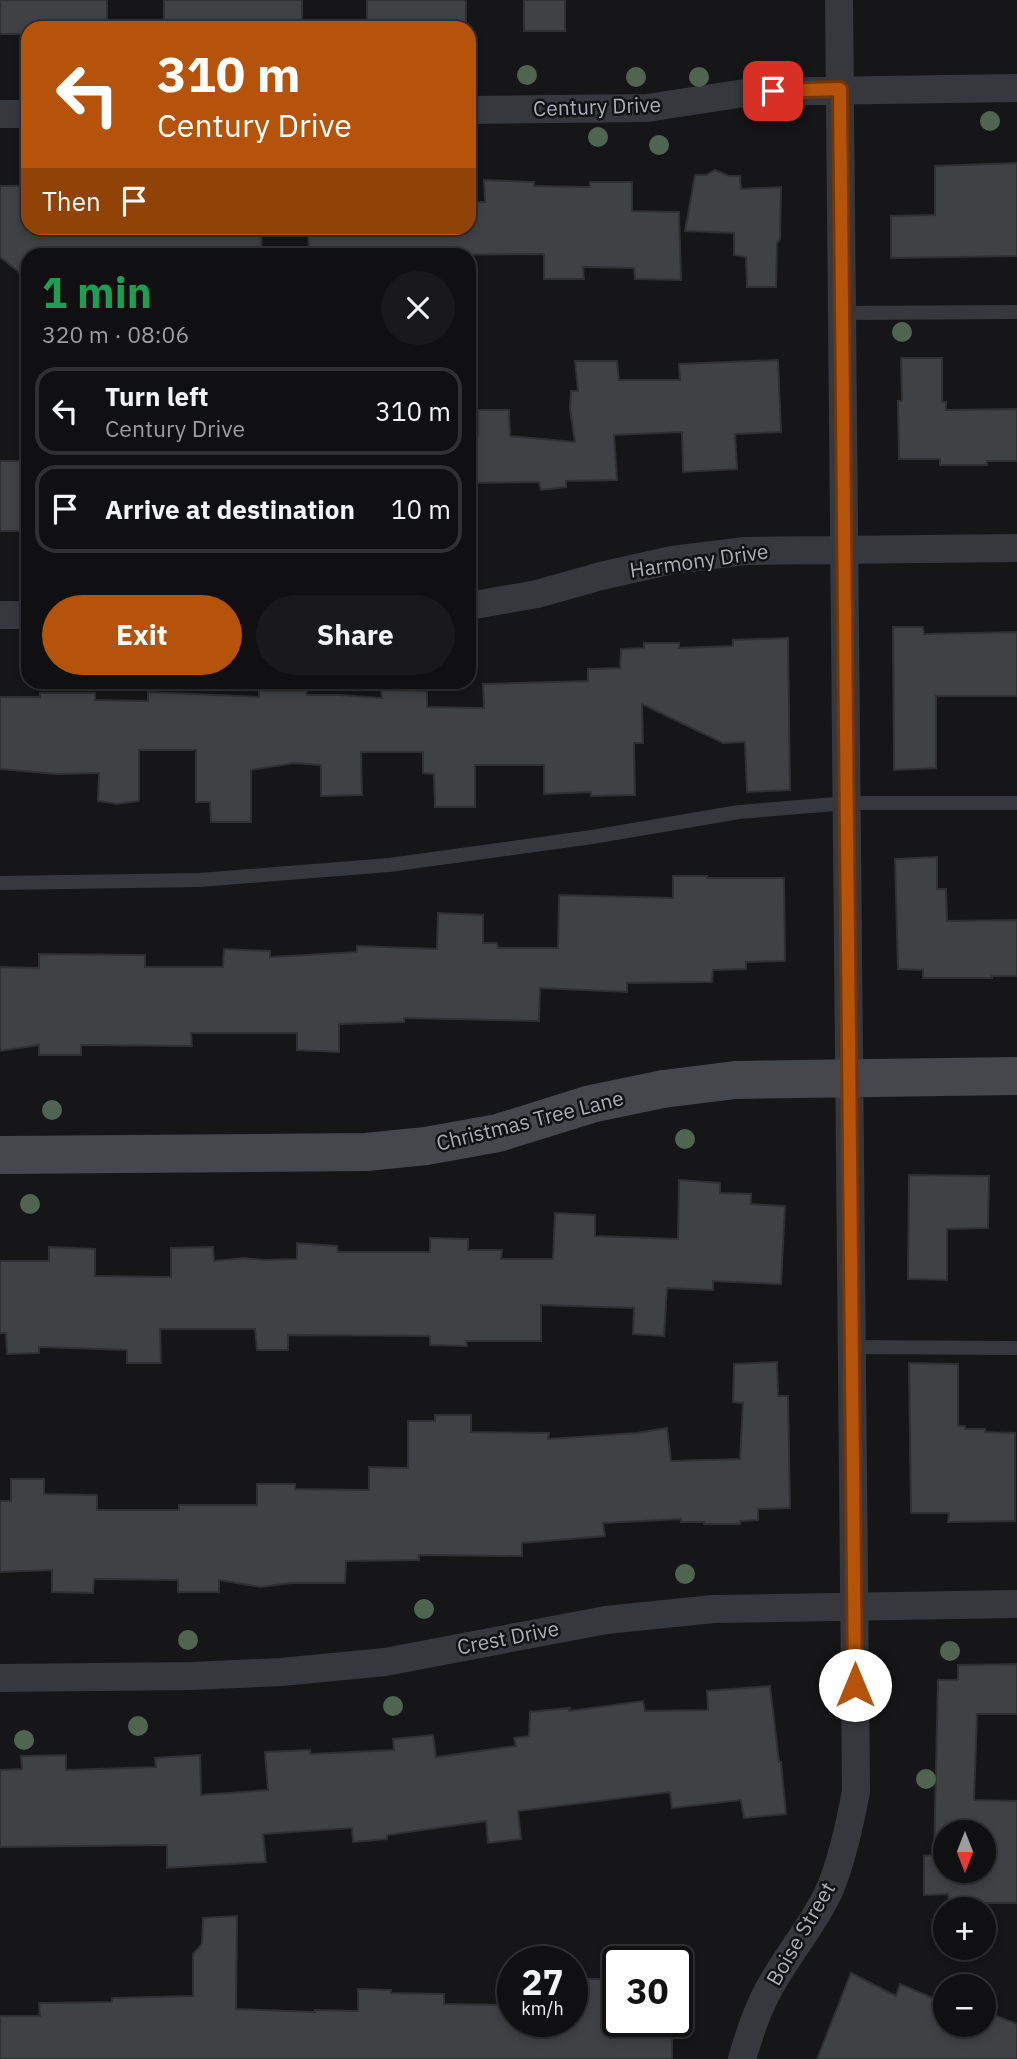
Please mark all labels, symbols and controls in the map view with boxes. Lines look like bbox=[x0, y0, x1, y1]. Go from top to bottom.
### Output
text: 310 m bbox=[157, 42, 301, 105]
icon: left bbox=[42, 49, 133, 140]
pin bbox=[743, 61, 803, 121]
icon: arrive bbox=[754, 72, 792, 110]
street label: Century Drive bbox=[533, 90, 661, 122]
text: Century Drive bbox=[157, 104, 352, 146]
icon: arrive bbox=[115, 182, 153, 220]
text: Then bbox=[42, 184, 101, 218]
text: 1 min bbox=[42, 265, 152, 320]
button: close bbox=[381, 271, 455, 345]
text: 320 m · 08:06 bbox=[42, 319, 189, 349]
text: Turn left bbox=[105, 379, 208, 413]
icon: left bbox=[46, 392, 84, 430]
text: 310 m bbox=[375, 394, 451, 428]
text: Century Drive bbox=[105, 413, 245, 443]
icon: arrive bbox=[46, 490, 84, 528]
text: Arrive at destination bbox=[105, 492, 355, 526]
text: 10 m bbox=[391, 492, 451, 526]
street label: Harmony Drive bbox=[628, 536, 770, 584]
button: Exit bbox=[42, 595, 242, 675]
button: Share bbox=[256, 595, 455, 675]
street label: Christmas Tree Lane bbox=[433, 1083, 626, 1157]
street label: Crest Drive bbox=[454, 1613, 561, 1661]
position arrow bbox=[818, 1648, 892, 1722]
north arrow bbox=[933, 1820, 996, 1883]
map controls bbox=[933, 1820, 996, 2037]
street label: Boise Street bbox=[759, 1877, 841, 1990]
button: + bbox=[933, 1897, 996, 1960]
speed limit sign: 30 bbox=[602, 1946, 693, 2037]
text: 27 bbox=[521, 1959, 564, 2005]
button: − bbox=[933, 1974, 996, 2037]
text: km/h bbox=[521, 1997, 564, 2020]

